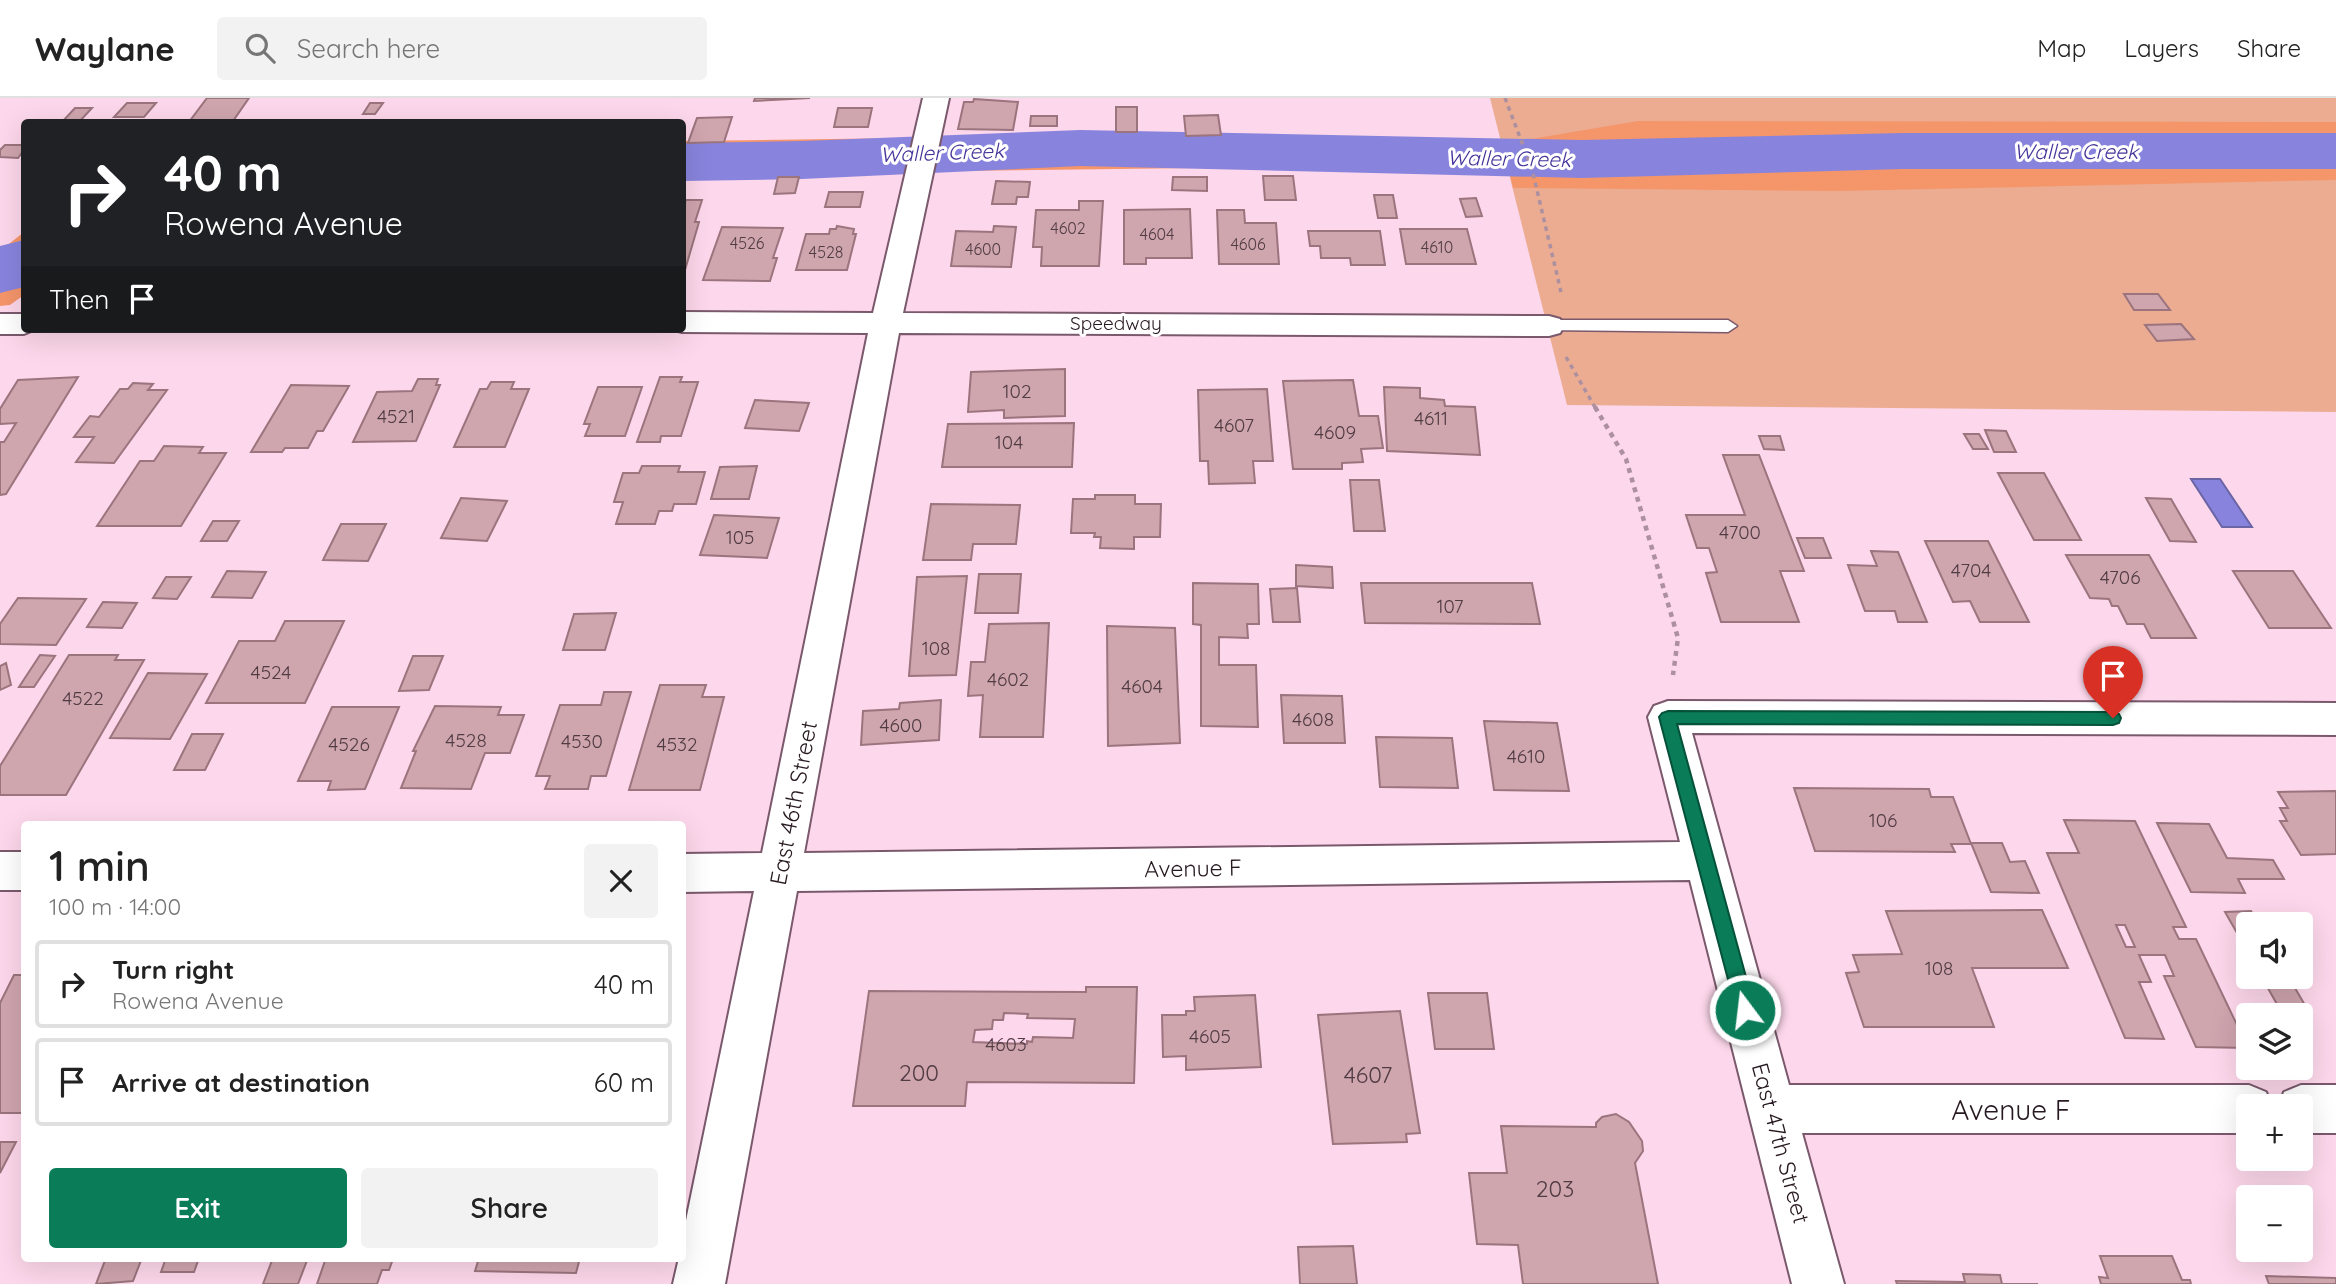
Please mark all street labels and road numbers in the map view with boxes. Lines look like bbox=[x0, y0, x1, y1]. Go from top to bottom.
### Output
street label: Speedway bbox=[1070, 311, 1162, 335]
street label: East 46th Street bbox=[763, 718, 823, 887]
street label: Avenue F bbox=[1144, 853, 1242, 883]
street label: East 47th Street bbox=[1746, 1060, 1816, 1227]
street label: Avenue F bbox=[1951, 1092, 2071, 1127]

